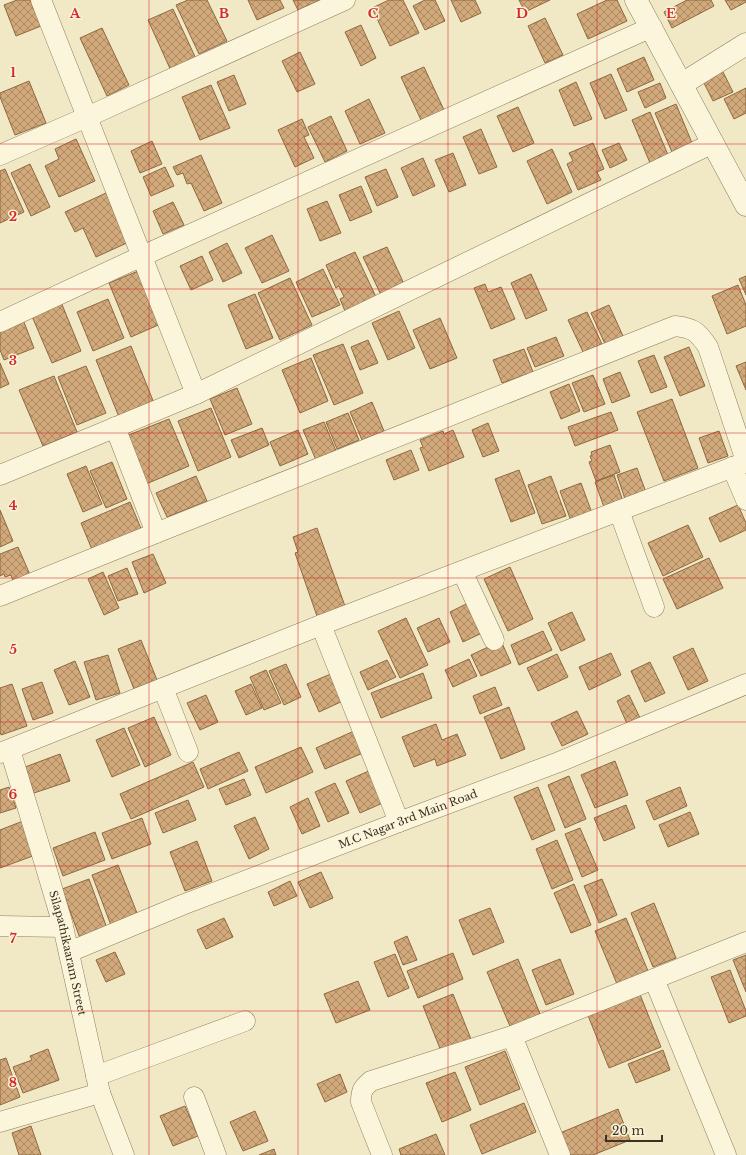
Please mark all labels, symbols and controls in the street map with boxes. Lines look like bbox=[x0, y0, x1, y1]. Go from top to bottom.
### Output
text: A bbox=[69, 5, 81, 22]
text: B bbox=[219, 5, 229, 22]
text: C bbox=[368, 5, 379, 22]
text: D bbox=[516, 5, 528, 22]
text: E bbox=[666, 5, 676, 22]
text: 1 bbox=[10, 64, 16, 81]
text: 2 bbox=[9, 208, 17, 225]
text: 3 bbox=[9, 352, 17, 369]
text: 4 bbox=[9, 497, 18, 514]
text: 5 bbox=[9, 641, 17, 658]
text: 6 bbox=[9, 786, 18, 803]
street label: M.C Nagar 3rd Main Road bbox=[336, 786, 480, 852]
street label: Silapathikaaram Street bbox=[46, 889, 90, 1017]
text: 7 bbox=[10, 930, 17, 947]
text: 8 bbox=[9, 1074, 17, 1091]
scale bar bbox=[606, 1117, 662, 1143]
text: 20 m bbox=[612, 1123, 644, 1138]

